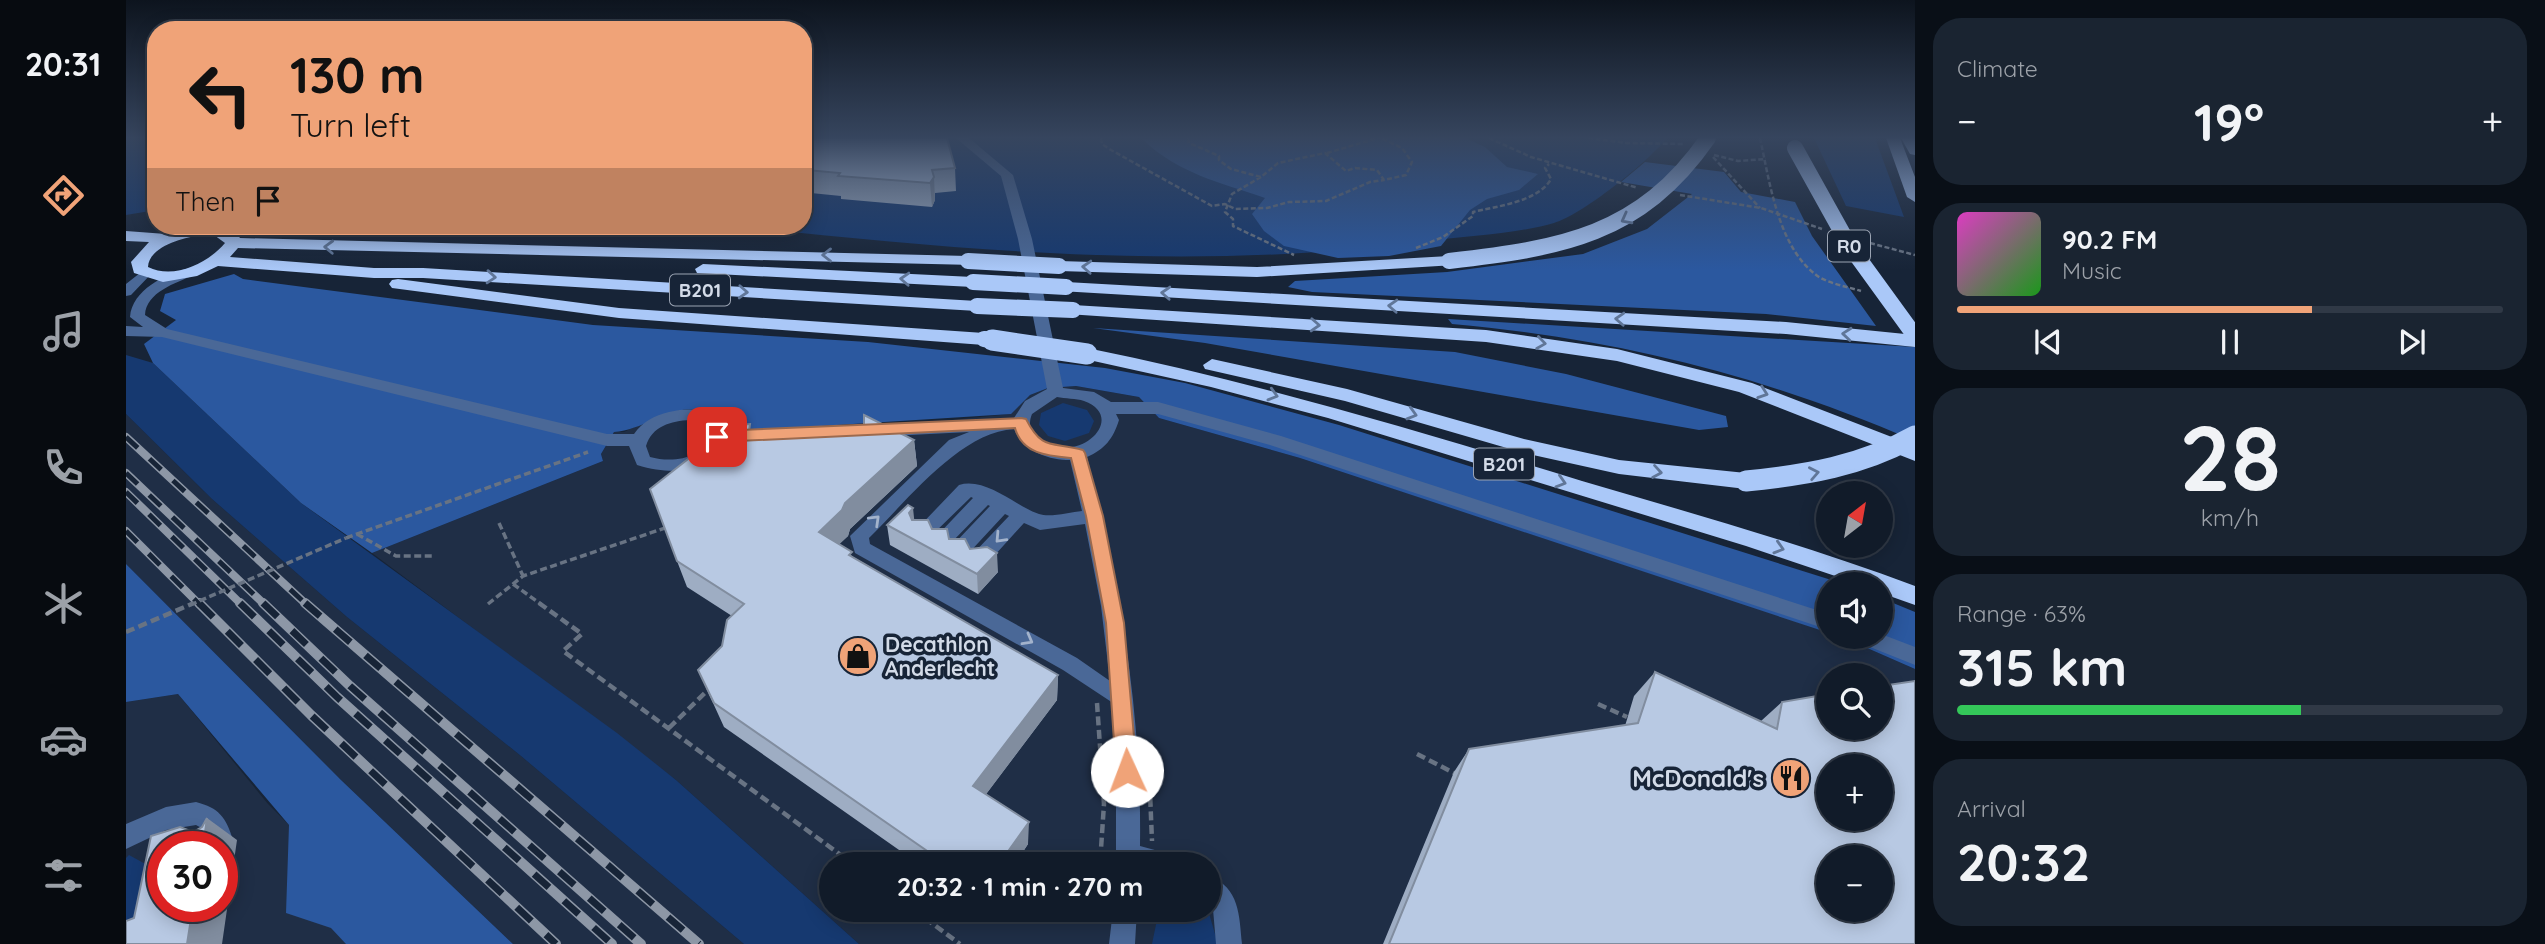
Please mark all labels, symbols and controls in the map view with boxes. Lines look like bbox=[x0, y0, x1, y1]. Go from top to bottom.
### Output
text: 20:31 bbox=[25, 44, 101, 84]
text: 130 m bbox=[290, 44, 424, 105]
icon: left bbox=[175, 49, 266, 140]
text: Climate bbox=[1957, 54, 2038, 83]
text: 19° bbox=[2194, 89, 2264, 154]
text: − bbox=[1957, 97, 1977, 145]
text: + bbox=[2482, 97, 2503, 145]
text: Turn left bbox=[290, 105, 411, 145]
icon: directions bbox=[39, 171, 88, 220]
icon: arrive bbox=[249, 182, 287, 220]
text: Then bbox=[175, 185, 235, 218]
one-way arrow bbox=[1621, 210, 1633, 224]
text: 90.2 FM bbox=[2062, 223, 2157, 256]
road number: R0 bbox=[1828, 230, 1870, 262]
one-way arrow bbox=[323, 239, 334, 254]
one-way arrow bbox=[821, 247, 832, 263]
text: Music bbox=[2062, 256, 2122, 285]
one-way arrow bbox=[1081, 260, 1092, 275]
one-way arrow bbox=[486, 269, 497, 284]
one-way arrow bbox=[899, 271, 910, 286]
road number: B201 bbox=[670, 274, 730, 306]
one-way arrow bbox=[737, 284, 748, 299]
one-way arrow bbox=[1160, 286, 1171, 301]
one-way arrow bbox=[1387, 299, 1398, 314]
icon: music bbox=[39, 307, 88, 356]
one-way arrow bbox=[1614, 311, 1625, 326]
one-way arrow bbox=[1309, 317, 1320, 332]
icon: previous bbox=[2029, 323, 2067, 361]
icon: pause bbox=[2211, 323, 2249, 361]
icon: next bbox=[2393, 323, 2431, 361]
one-way arrow bbox=[1841, 326, 1853, 341]
one-way arrow bbox=[1535, 336, 1547, 351]
one-way arrow bbox=[1756, 385, 1768, 399]
one-way arrow bbox=[1267, 387, 1279, 401]
text: 28 bbox=[2179, 400, 2281, 514]
one-way arrow bbox=[1406, 405, 1418, 420]
pin bbox=[687, 407, 747, 467]
icon: arrive bbox=[698, 418, 736, 456]
icon: phone bbox=[39, 443, 88, 492]
road number: B201 bbox=[1474, 449, 1534, 480]
one-way arrow bbox=[1651, 465, 1663, 480]
one-way arrow bbox=[1808, 466, 1820, 481]
one-way arrow bbox=[1555, 474, 1567, 488]
north arrow bbox=[1816, 481, 1894, 558]
map controls bbox=[1816, 481, 1893, 922]
text: km/h bbox=[2201, 503, 2259, 532]
one-way arrow bbox=[867, 516, 880, 529]
one-way arrow bbox=[995, 530, 1008, 543]
one-way arrow bbox=[1772, 540, 1785, 554]
button: sound bbox=[1816, 572, 1893, 649]
icon: climate bbox=[39, 579, 88, 628]
text: Range · 63% bbox=[1957, 599, 2086, 628]
place label: Decathlon Anderlecht bbox=[885, 631, 995, 681]
one-way arrow bbox=[1021, 632, 1033, 645]
text: 315 km bbox=[1957, 634, 2127, 699]
shop icon: Decathlon Anderlecht bbox=[837, 635, 879, 677]
button: search bbox=[1816, 663, 1893, 740]
icon: car bbox=[39, 715, 88, 764]
position arrow bbox=[1090, 734, 1164, 808]
button: + bbox=[1816, 754, 1893, 831]
restaurant icon: McDonald's bbox=[1770, 757, 1812, 799]
place label: McDonald's bbox=[1632, 763, 1764, 793]
text: Arrival bbox=[1957, 794, 2026, 823]
text: 20:32 bbox=[1957, 829, 2090, 894]
speed limit sign: 30 bbox=[147, 831, 238, 922]
button: − bbox=[1816, 845, 1893, 922]
icon: filters bbox=[39, 851, 88, 900]
text: 20:32 · 1 min · 270 m bbox=[897, 870, 1143, 903]

